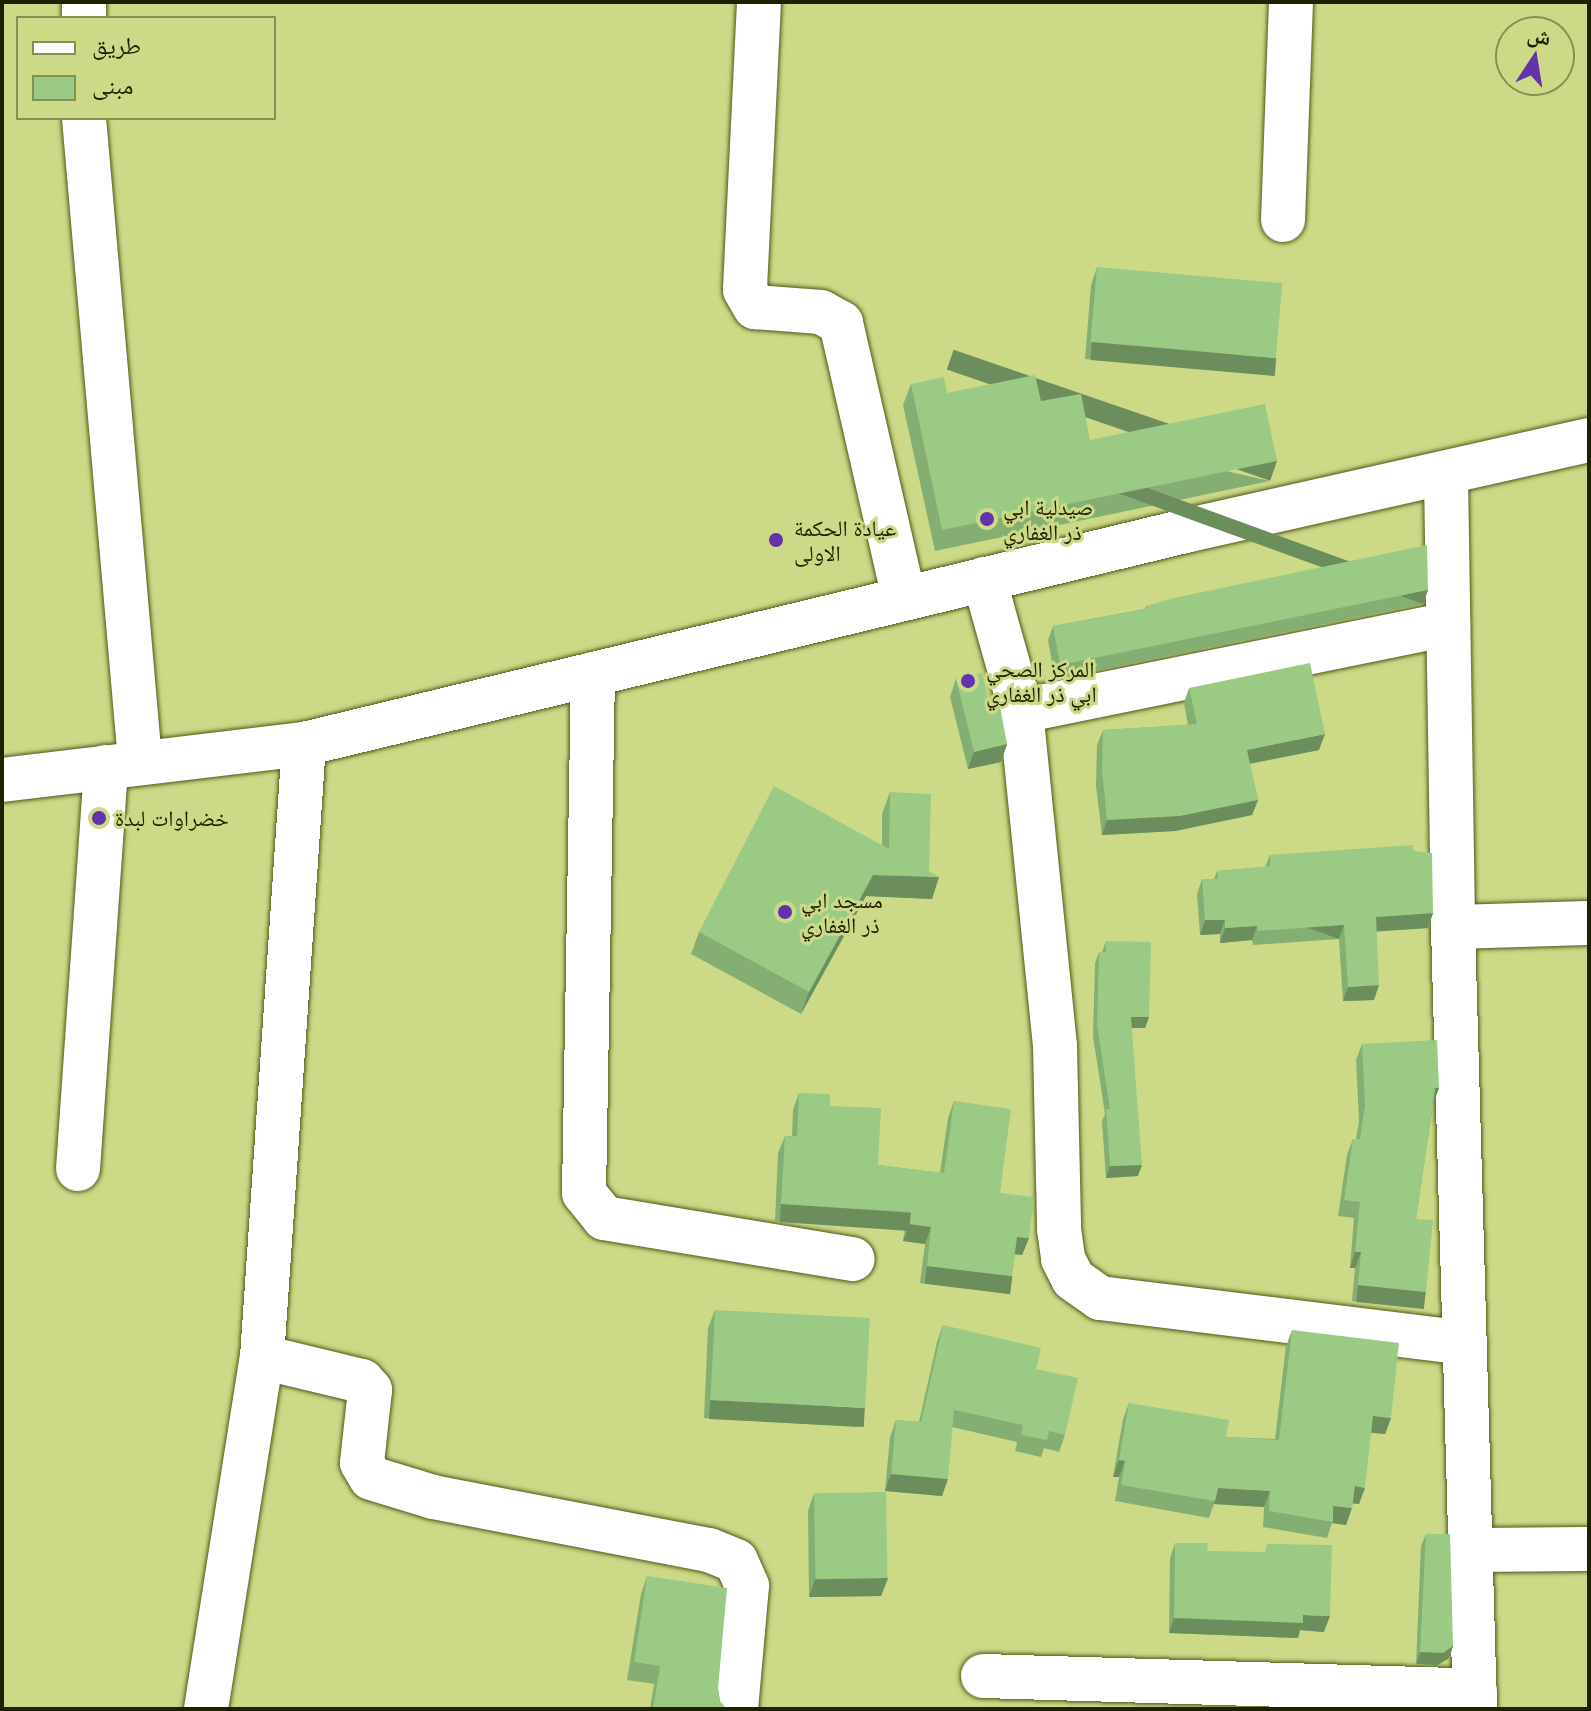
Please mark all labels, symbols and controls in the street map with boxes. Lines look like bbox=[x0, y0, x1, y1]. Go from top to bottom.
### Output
legend bbox=[16, 16, 276, 120]
north arrow bbox=[1495, 16, 1575, 96]
text: ش bbox=[1525, 17, 1554, 52]
text: طريق bbox=[92, 28, 141, 61]
text: مبنى bbox=[92, 68, 133, 101]
place label: صيدلية ابي ذر الغفاري bbox=[1003, 493, 1093, 544]
marker: صيدلية ابي ذر الغفاري bbox=[978, 510, 996, 528]
place label: عيادة الحكمة الاولى bbox=[794, 514, 896, 566]
marker: عيادة الحكمة الاولى bbox=[765, 529, 787, 551]
place label: المركز الصحي ابي ذر الغفاري bbox=[986, 655, 1097, 706]
marker: المركز الصحي ابي ذر الغفاري bbox=[957, 670, 979, 692]
place label: خضراوات لبدة bbox=[115, 805, 229, 831]
marker: خضراوات لبدة bbox=[90, 809, 108, 827]
place label: مسجد ابي ذر الغفاري bbox=[801, 886, 883, 938]
marker: مسجد ابي ذر الغفاري bbox=[776, 903, 794, 921]

